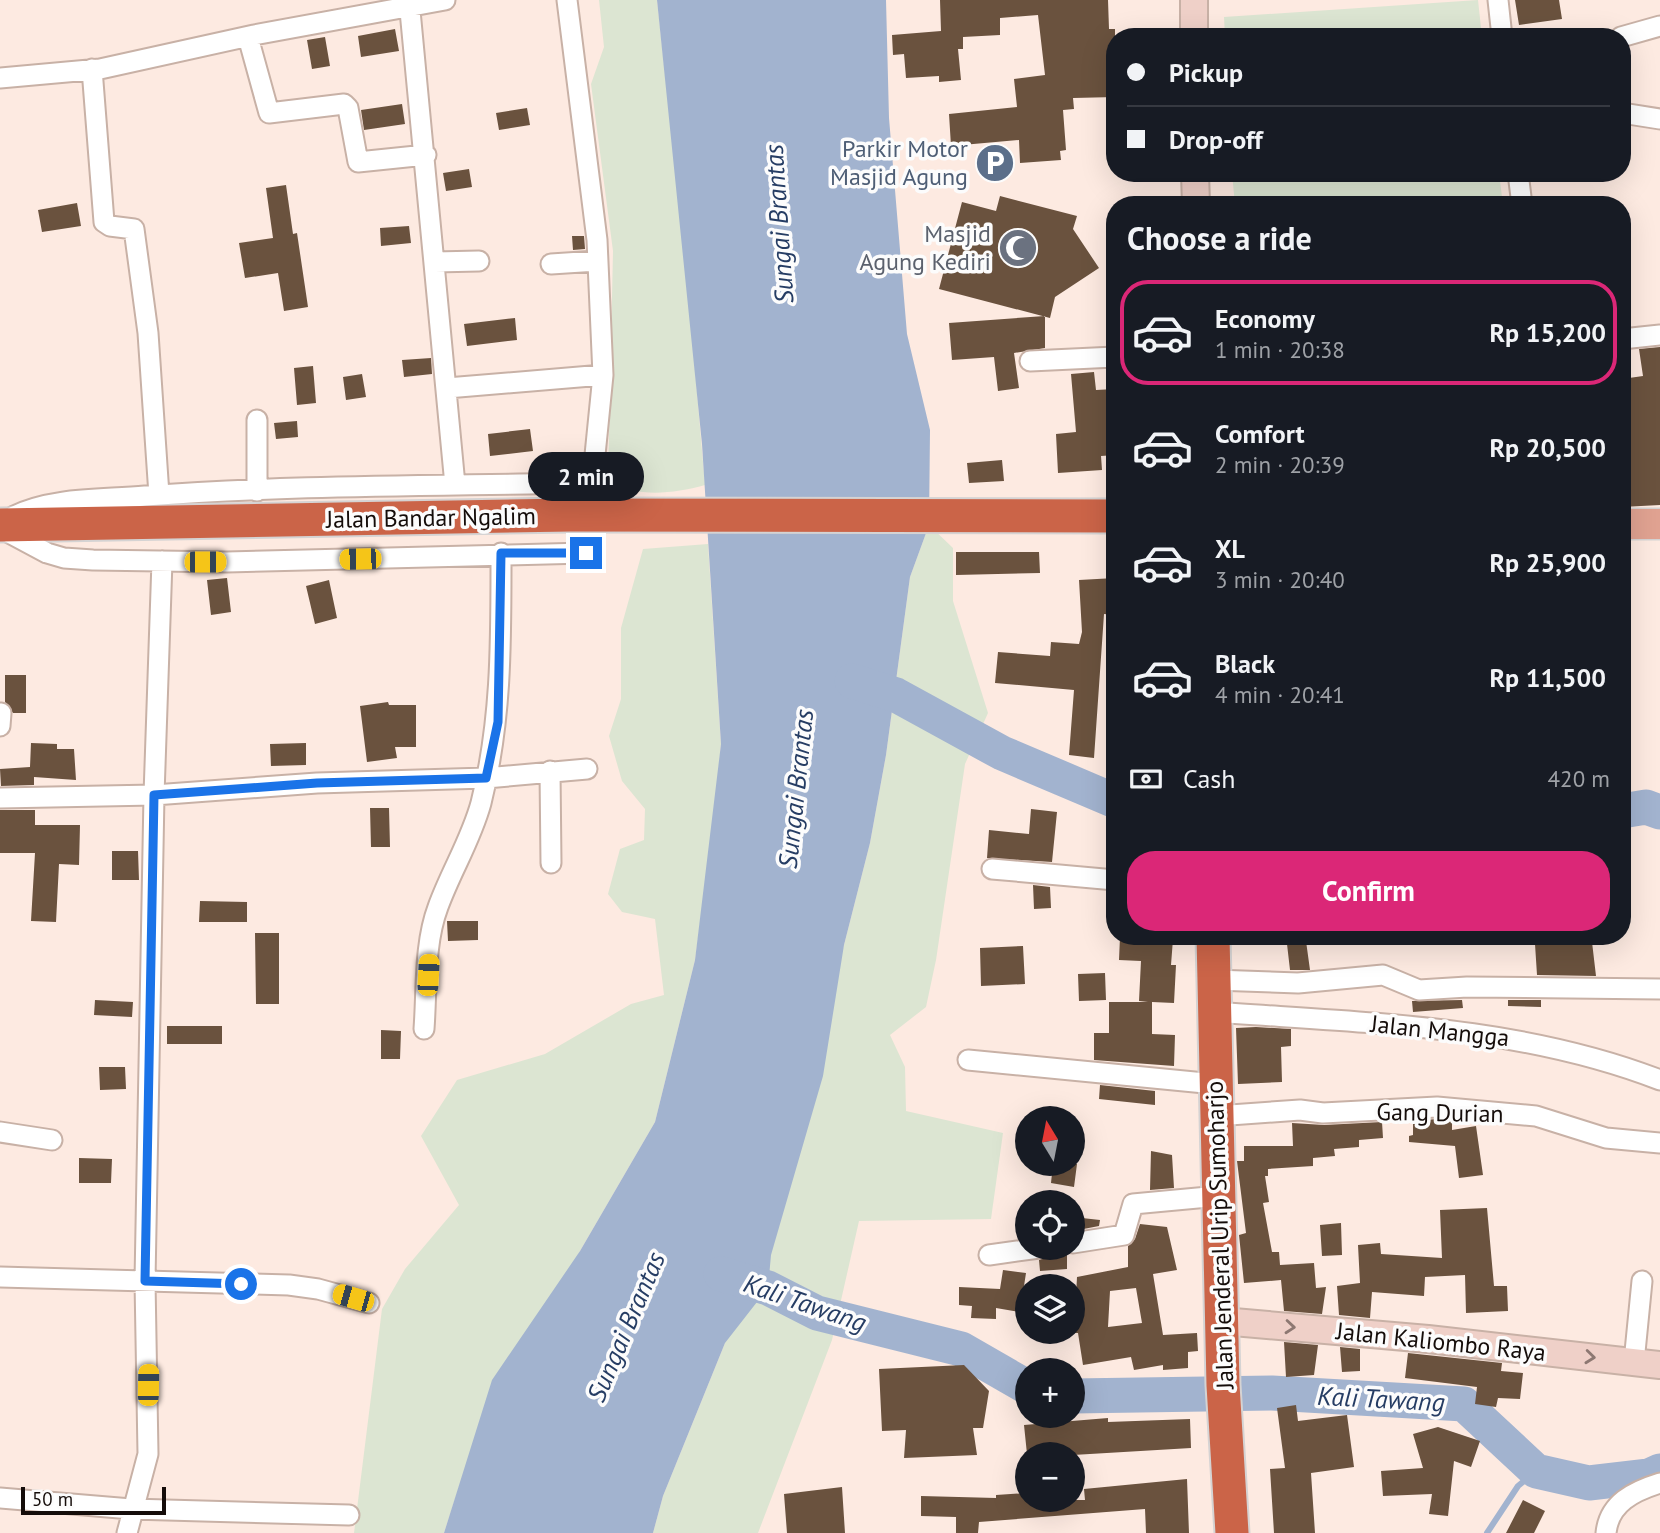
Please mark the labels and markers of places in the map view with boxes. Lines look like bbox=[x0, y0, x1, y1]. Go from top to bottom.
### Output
place label: Parkir Motor Masjid Agung bbox=[830, 133, 968, 192]
parking icon: Parkir Motor Masjid Agung bbox=[974, 142, 1016, 184]
place label: Masjid Agung Kediri bbox=[859, 218, 991, 277]
mosque icon: Masjid Agung Kediri bbox=[997, 227, 1039, 269]

